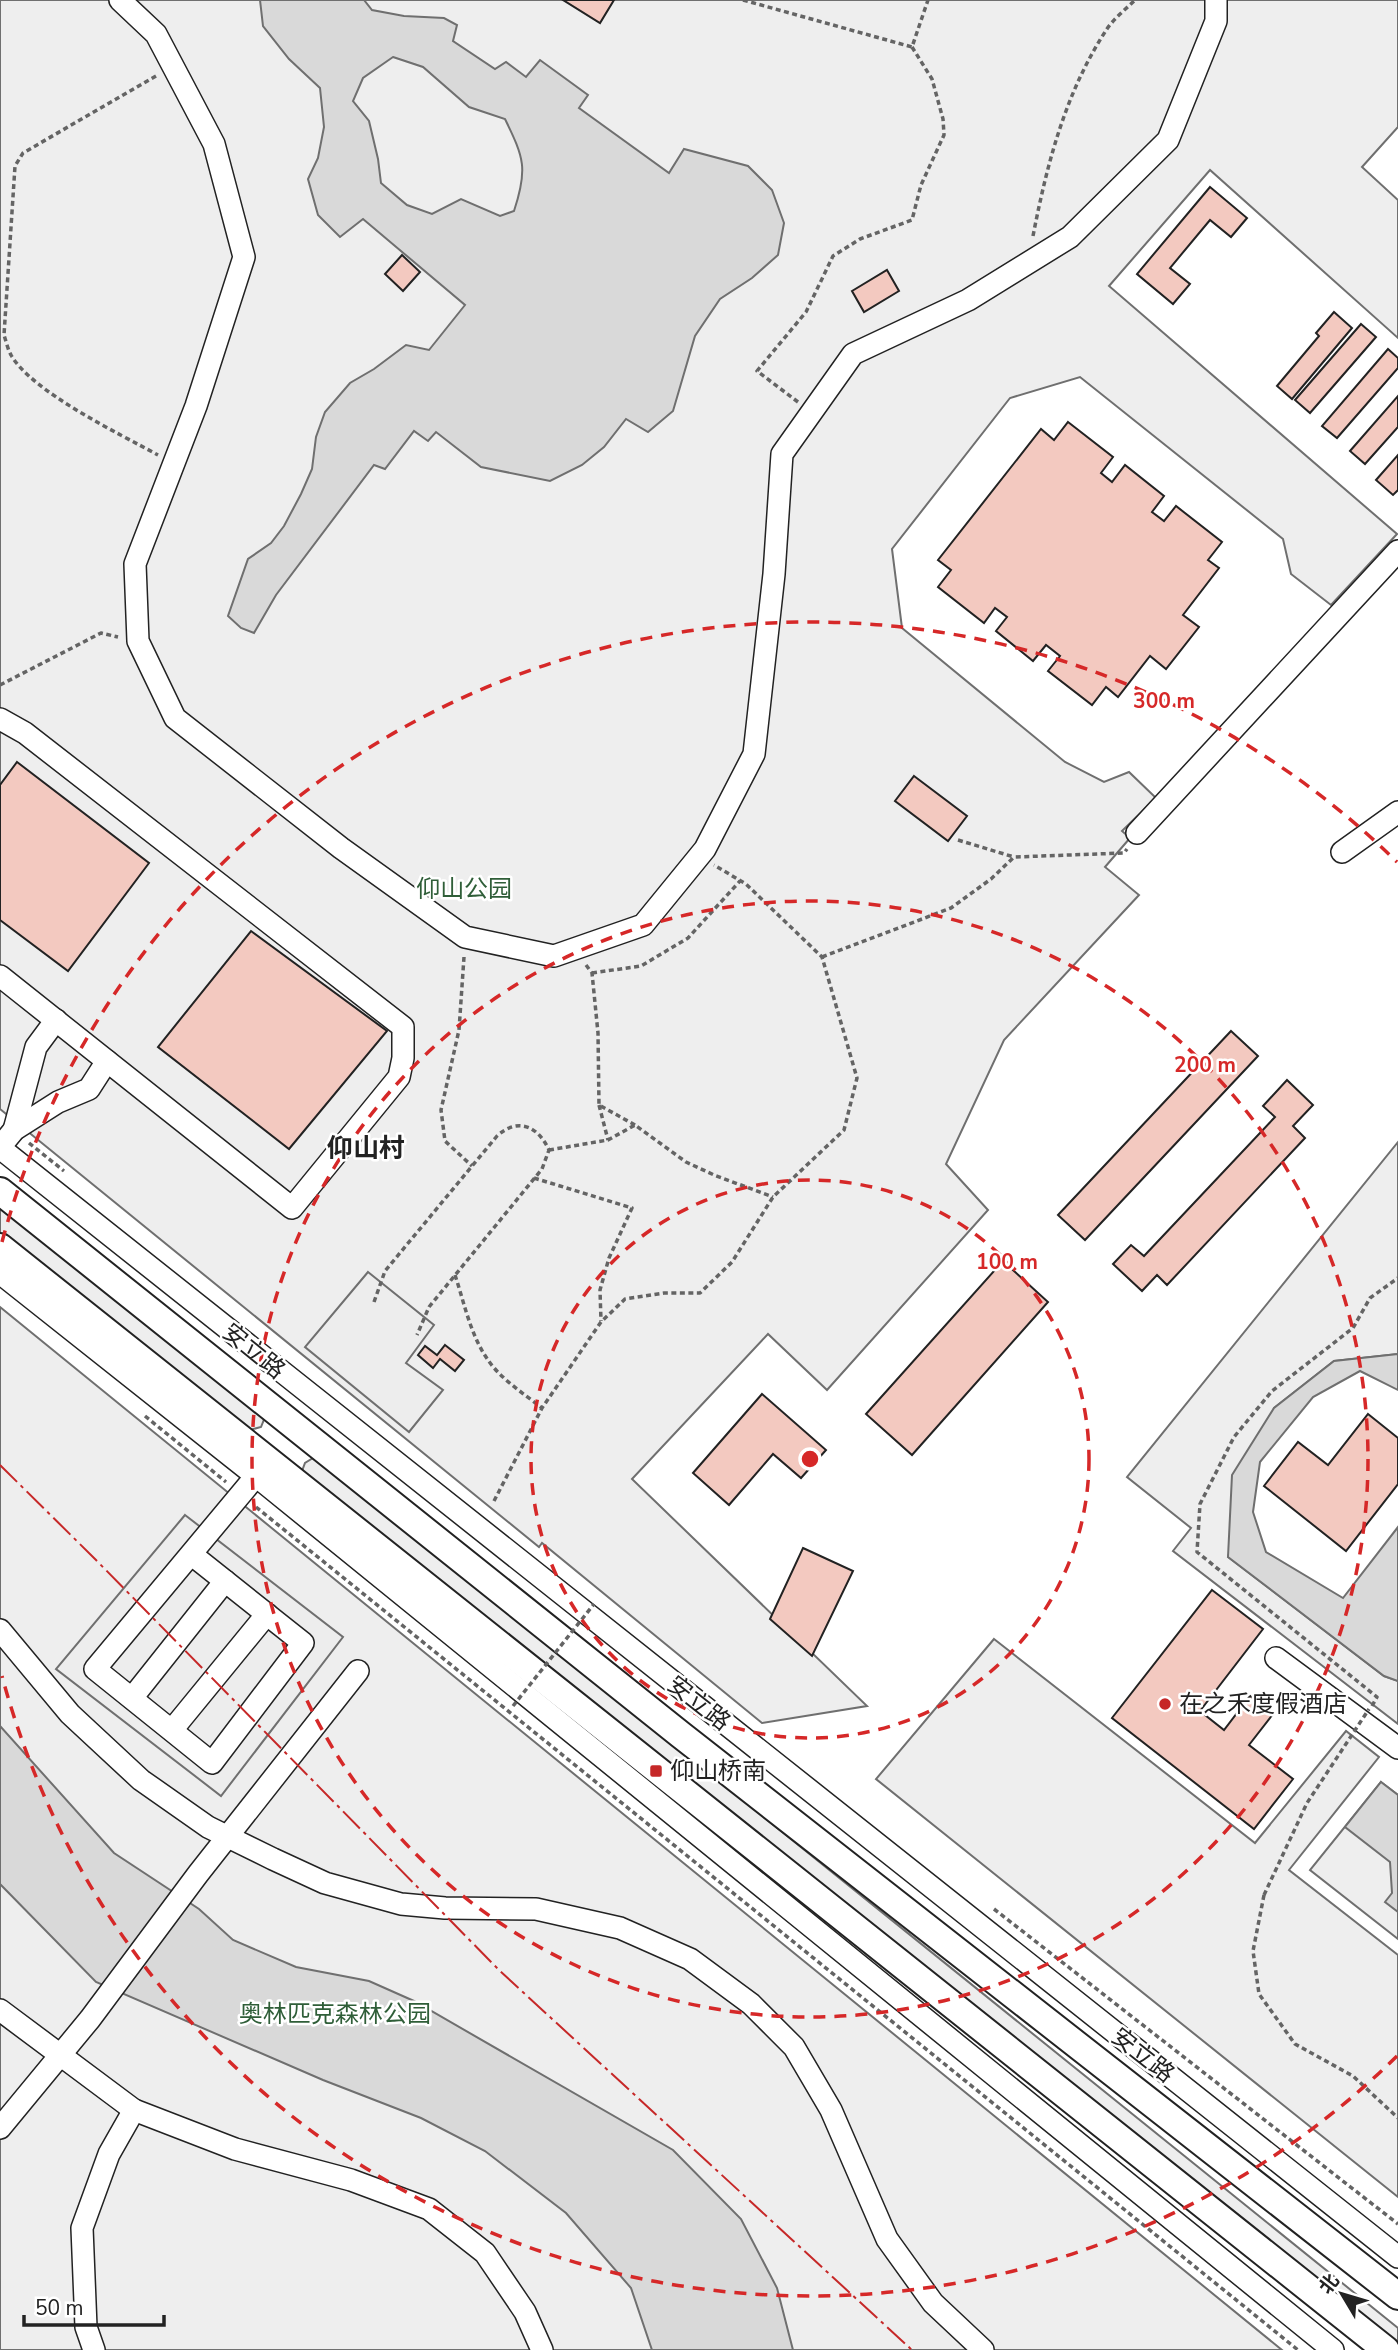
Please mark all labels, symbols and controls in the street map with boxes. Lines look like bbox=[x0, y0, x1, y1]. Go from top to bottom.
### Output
text: 300 m bbox=[1133, 687, 1195, 715]
park label: 仰山公园 bbox=[416, 873, 512, 905]
text: 200 m bbox=[1174, 1051, 1236, 1079]
district label: 仰山村 bbox=[327, 1131, 405, 1166]
text: 100 m bbox=[976, 1248, 1038, 1276]
street label: 安立路 bbox=[216, 1316, 292, 1386]
centre of rings bbox=[798, 1447, 822, 1471]
street label: 安立路 bbox=[661, 1668, 737, 1738]
place label: 在之禾度假酒店 bbox=[1179, 1688, 1347, 1720]
marker: 在之禾度假酒店 bbox=[1157, 1696, 1173, 1712]
place label: 仰山桥南 bbox=[670, 1755, 766, 1787]
marker: 仰山桥南 bbox=[648, 1763, 664, 1779]
park label: 奥林匹克森林公园 bbox=[239, 1998, 431, 2030]
street label: 安立路 bbox=[1105, 2020, 1181, 2090]
north arrow bbox=[1307, 2259, 1377, 2329]
text: 北 bbox=[1313, 2269, 1345, 2300]
scale bar bbox=[24, 2284, 164, 2328]
text: 50 m bbox=[35, 2294, 84, 2322]

